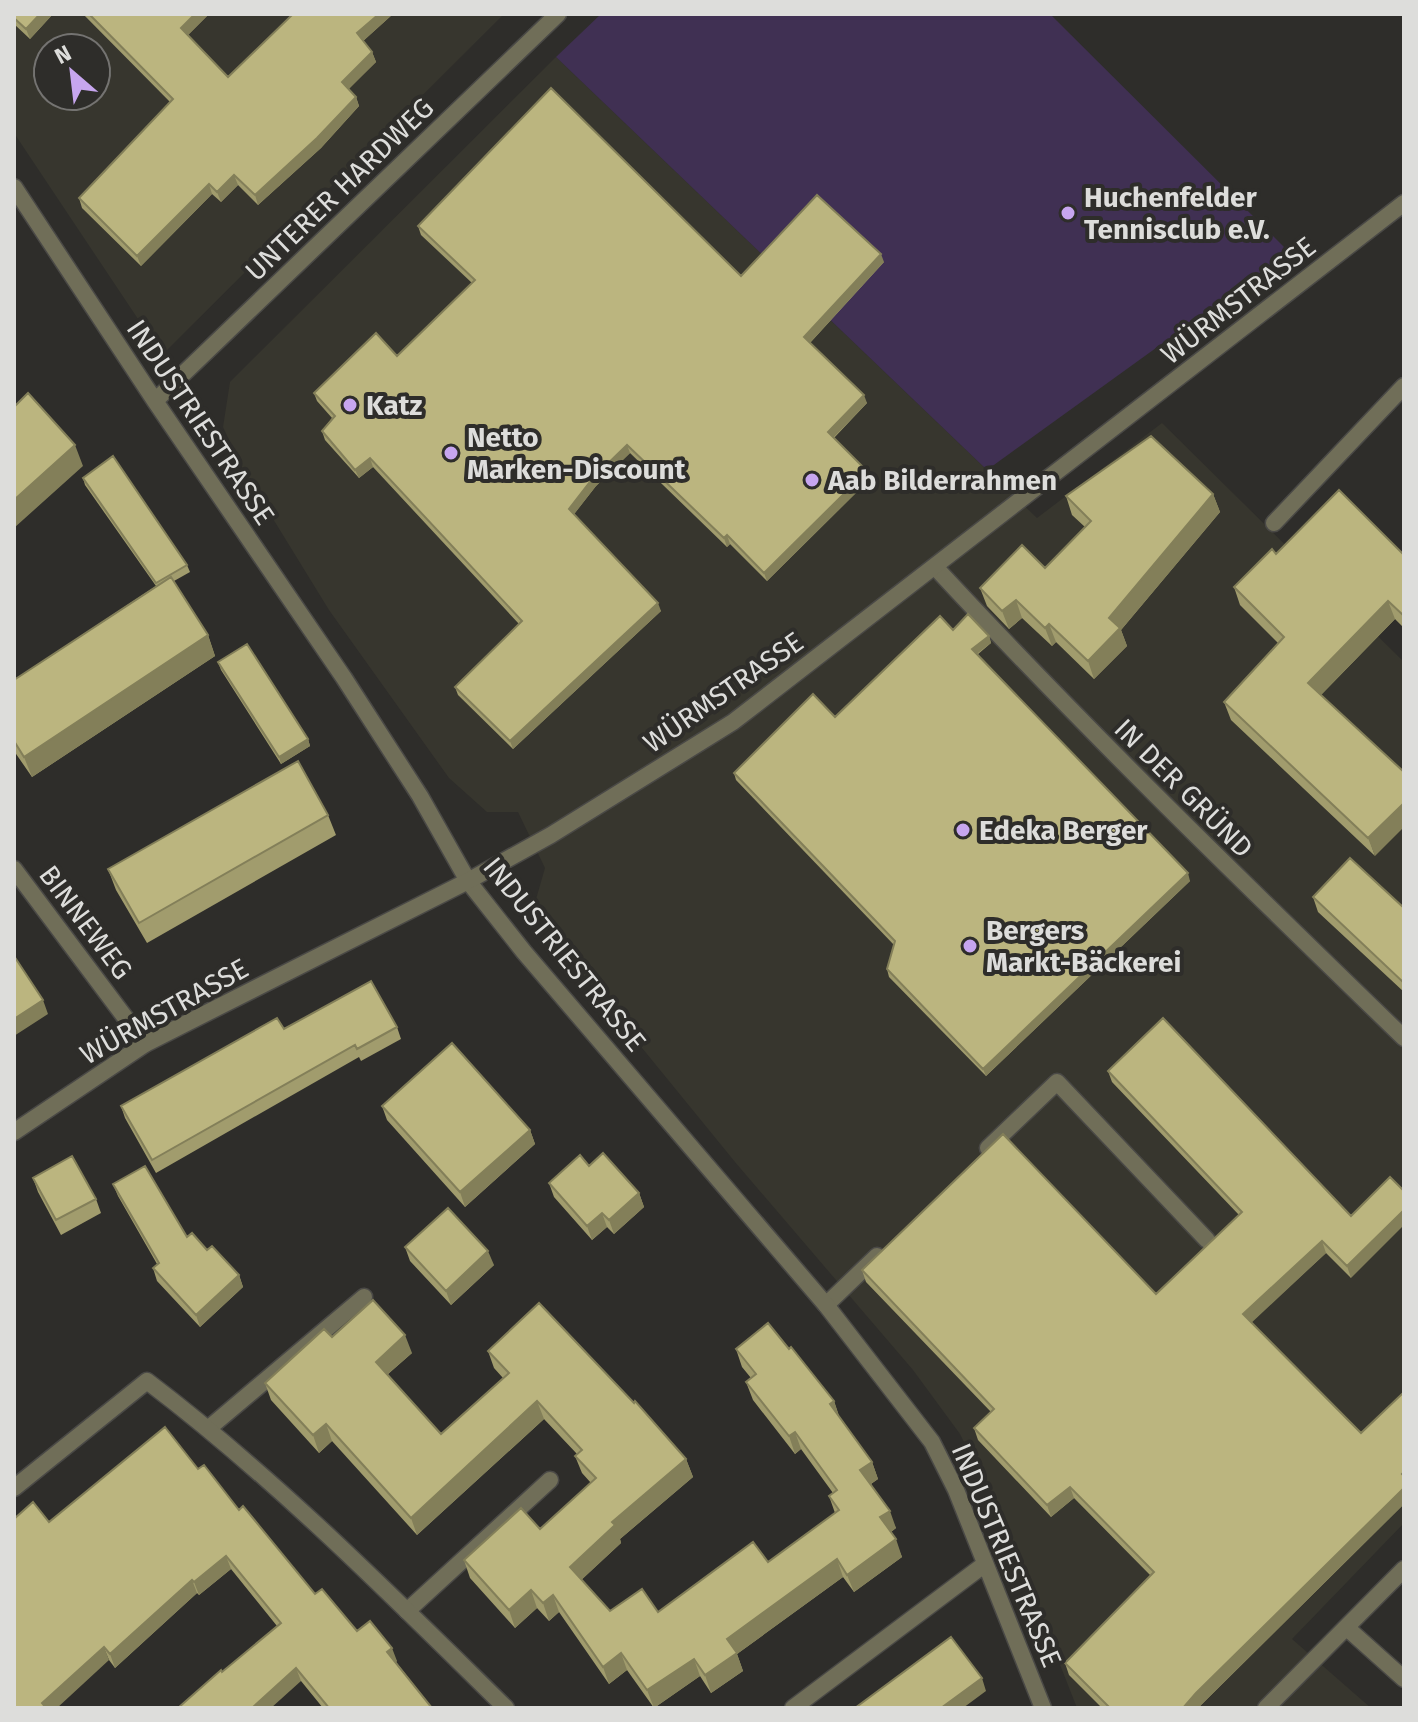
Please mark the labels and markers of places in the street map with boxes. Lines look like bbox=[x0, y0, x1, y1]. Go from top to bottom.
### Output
place label: Huchenfelder Tennisclub e.V. bbox=[1084, 181, 1270, 246]
marker: Huchenfelder Tennisclub e.V. bbox=[1059, 204, 1077, 222]
place label: Katz bbox=[366, 389, 423, 422]
marker: Katz bbox=[341, 396, 359, 414]
place label: Netto Marken-Discount bbox=[467, 421, 687, 486]
marker: Netto Marken-Discount bbox=[442, 444, 460, 462]
place label: Aab Bilderrahmen bbox=[827, 464, 1057, 497]
marker: Aab Bilderrahmen bbox=[803, 471, 821, 489]
place label: Edeka Berger bbox=[979, 814, 1148, 847]
marker: Edeka Berger bbox=[954, 821, 972, 839]
place label: Bergers Markt-Bäckerei bbox=[986, 914, 1181, 979]
marker: Bergers Markt-Bäckerei bbox=[961, 937, 979, 955]

